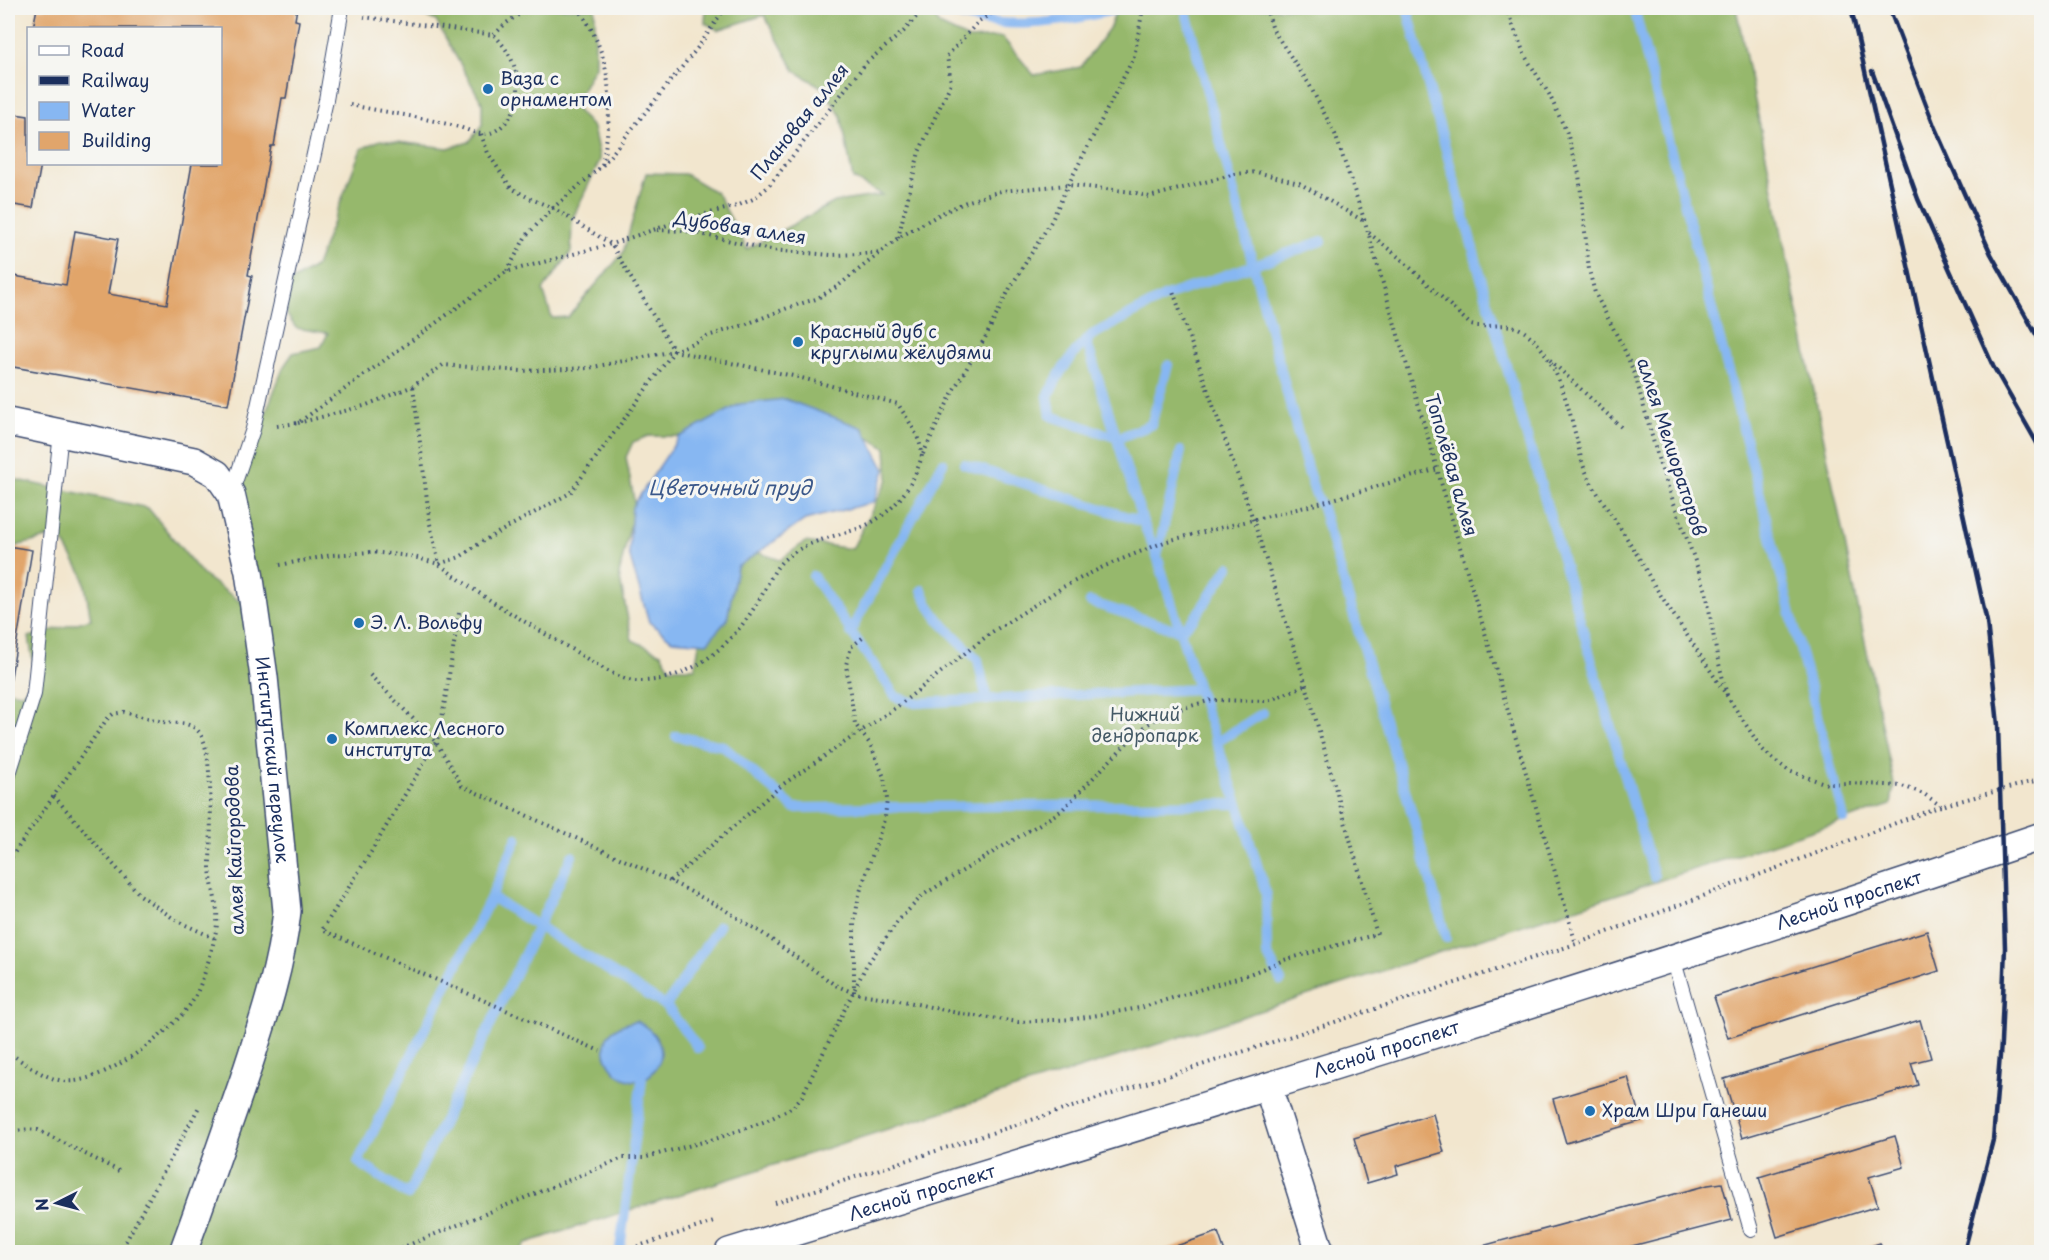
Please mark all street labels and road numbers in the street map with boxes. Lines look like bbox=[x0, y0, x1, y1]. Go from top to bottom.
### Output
street label: Плановая аллея bbox=[743, 57, 854, 185]
street label: Дубовая аллея bbox=[671, 203, 808, 250]
street label: аллея Мелиораторов bbox=[1631, 354, 1714, 539]
street label: Тополёвая аллея bbox=[1419, 390, 1486, 539]
street label: Институтский переулок bbox=[249, 654, 297, 864]
street label: аллея Кайгородова bbox=[217, 764, 250, 935]
street label: Лесной проспект bbox=[1772, 862, 1925, 936]
street label: Лесной проспект bbox=[1310, 1012, 1463, 1084]
street label: Лесной проспект bbox=[845, 1156, 999, 1227]

